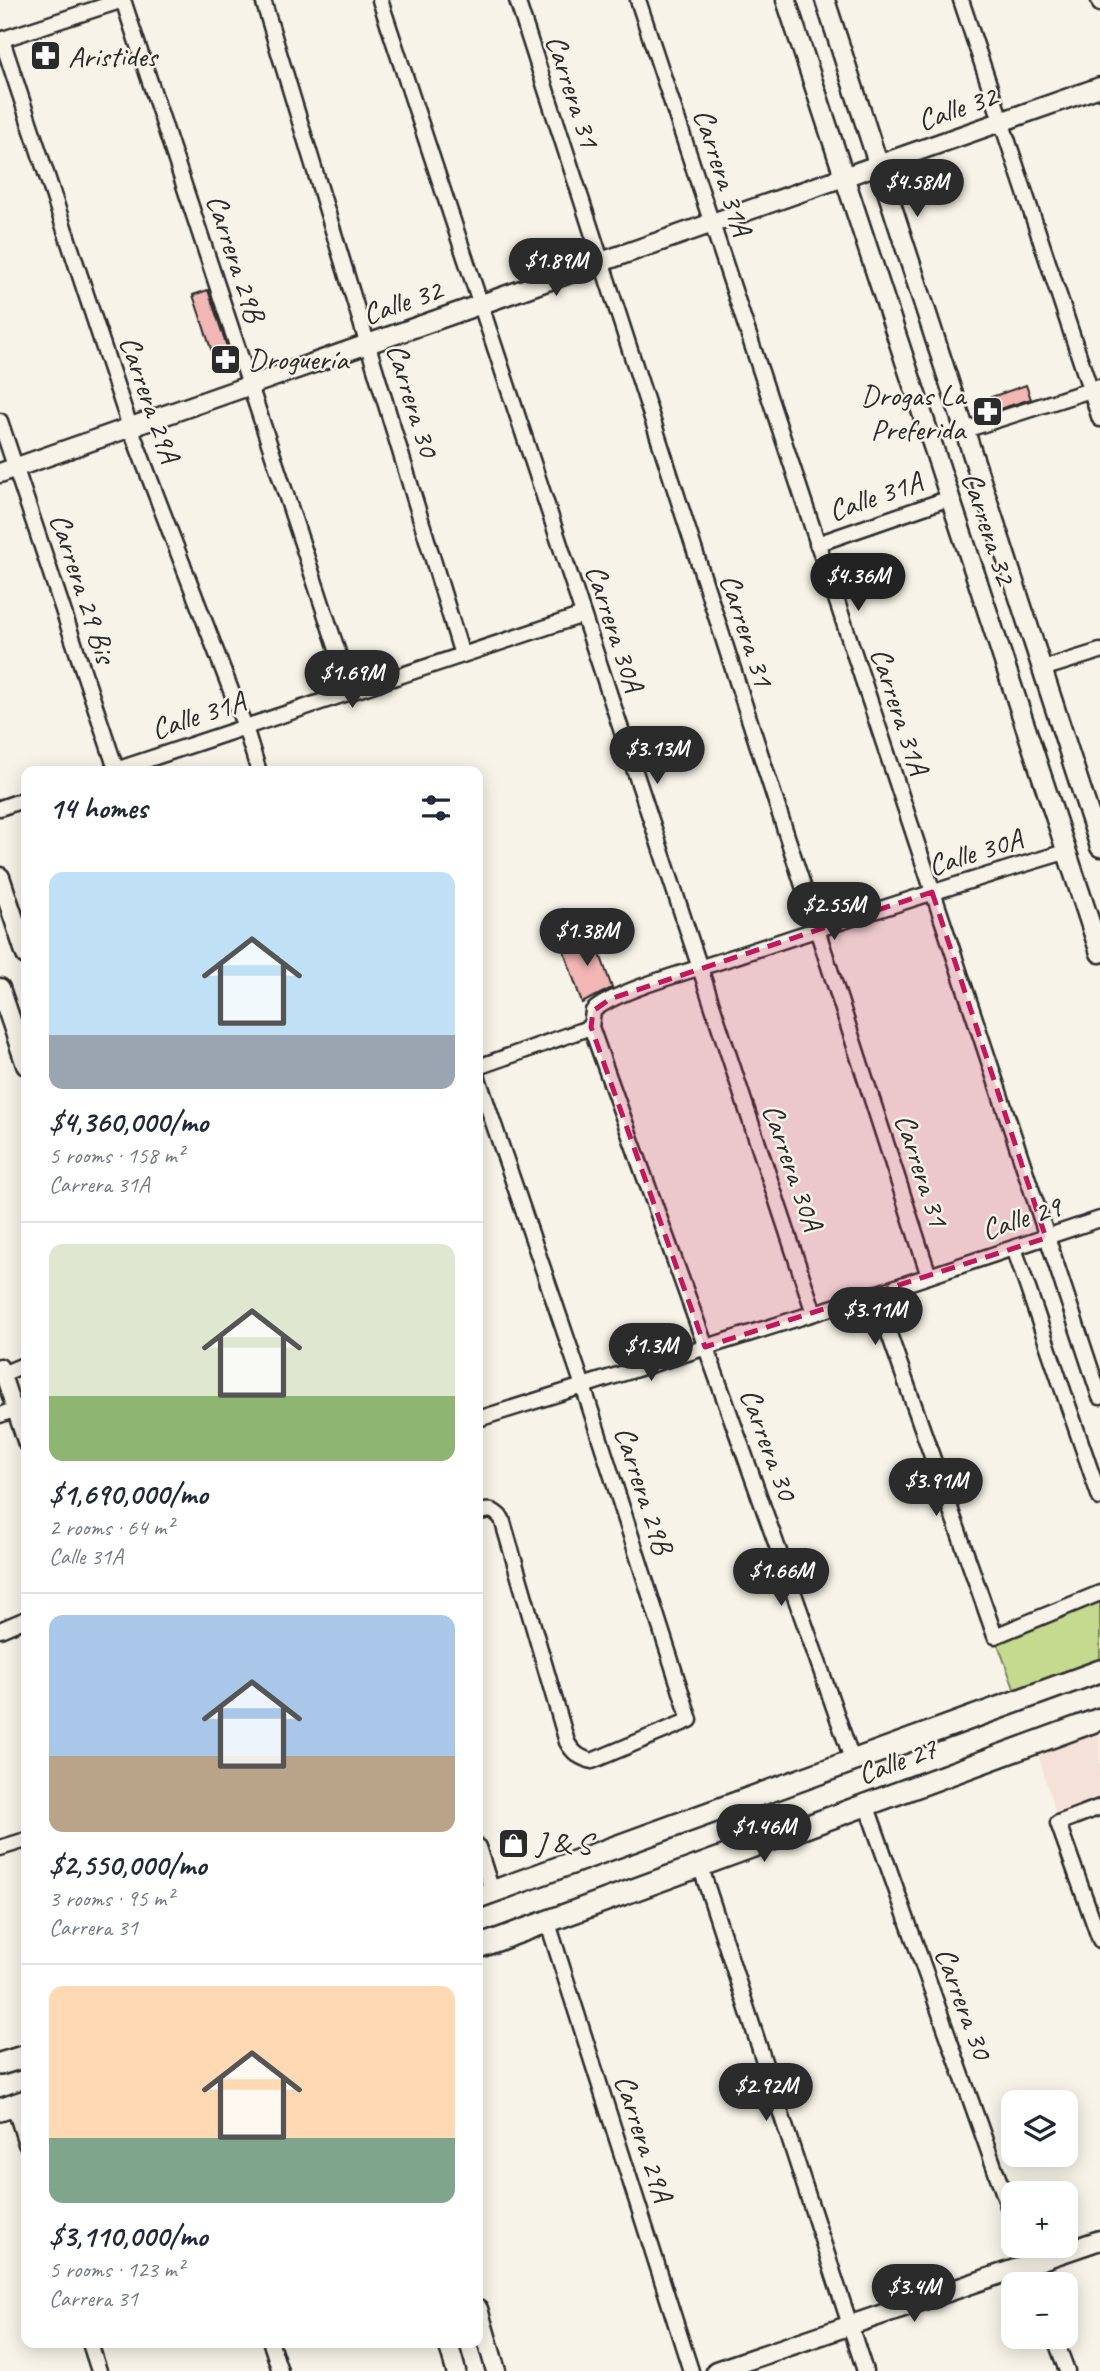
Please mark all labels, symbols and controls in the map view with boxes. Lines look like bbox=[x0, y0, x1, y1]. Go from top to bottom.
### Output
street label: Carrera 31 bbox=[537, 30, 609, 153]
place label: Aristides bbox=[68, 37, 160, 75]
pharmacy icon: Aristides bbox=[28, 39, 62, 73]
street label: Calle 32 bbox=[912, 76, 1004, 139]
street label: Carrera 31A bbox=[685, 104, 762, 242]
pin: $4.58M bbox=[860, 160, 974, 219]
text: $4.58M bbox=[886, 167, 948, 196]
street label: Carrera 29B bbox=[198, 190, 275, 329]
pin: $1.89M bbox=[499, 238, 613, 298]
text: $1.89M bbox=[525, 246, 587, 275]
street label: Calle 32 bbox=[357, 270, 449, 333]
street label: Carrera 29A bbox=[111, 331, 190, 469]
street label: Carrera 30 bbox=[378, 339, 449, 463]
place label: Droguería bbox=[248, 340, 350, 378]
pharmacy icon: Droguería bbox=[208, 342, 242, 376]
place label: Drogas La Preferida bbox=[861, 376, 968, 448]
pharmacy icon: Drogas La Preferida bbox=[971, 395, 1005, 429]
street label: Calle 31A bbox=[823, 462, 929, 530]
street label: Carrera 32 bbox=[953, 467, 1026, 591]
street label: Carrera 29 Bis bbox=[41, 508, 126, 670]
pin: $4.36M bbox=[801, 554, 915, 613]
street label: Carrera 30A bbox=[577, 560, 654, 698]
text: $4.36M bbox=[826, 561, 890, 590]
street label: Carrera 31 bbox=[711, 569, 783, 692]
street label: Carrera 31A bbox=[862, 643, 939, 781]
pin: $1.69M bbox=[295, 650, 409, 710]
text: $1.69M bbox=[321, 658, 383, 687]
street label: Calle 31A bbox=[146, 681, 252, 748]
pin: $3.13M bbox=[600, 726, 714, 786]
text: $3.13M bbox=[626, 734, 688, 763]
text: 14 homes bbox=[49, 789, 147, 827]
icon: filters bbox=[417, 789, 455, 827]
street label: Calle 30A bbox=[923, 819, 1029, 884]
pin: $2.55M bbox=[777, 883, 891, 942]
text: $2.55M bbox=[803, 890, 865, 919]
pin: $1.38M bbox=[530, 908, 644, 968]
text: $1.38M bbox=[556, 916, 618, 945]
icon: home bbox=[189, 918, 315, 1044]
street label: Carrera 30A bbox=[754, 1099, 833, 1237]
text: $4,360,000/mo bbox=[49, 1103, 208, 1141]
street label: Carrera 31 bbox=[886, 1109, 958, 1232]
text: 5 rooms · 158 m² bbox=[49, 1141, 184, 1170]
text: Carrera 31A bbox=[49, 1170, 149, 1199]
street label: Calle 29 bbox=[976, 1187, 1068, 1249]
pin: $3.11M bbox=[818, 1288, 932, 1347]
icon: home bbox=[189, 1290, 315, 1416]
text: $3.11M bbox=[844, 1295, 906, 1324]
pin: $1.3M bbox=[602, 1324, 700, 1383]
text: $1.3M bbox=[625, 1331, 677, 1360]
street label: Carrera 30 bbox=[731, 1383, 808, 1507]
street label: Carrera 29B bbox=[606, 1422, 683, 1561]
pin: $3.91M bbox=[879, 1458, 993, 1518]
text: $3.91M bbox=[905, 1466, 967, 1495]
text: $1,690,000/mo bbox=[49, 1475, 208, 1513]
text: 2 rooms · 64 m² bbox=[49, 1513, 173, 1542]
text: Calle 31A bbox=[49, 1542, 123, 1571]
pin: $1.66M bbox=[724, 1548, 838, 1608]
text: $1.66M bbox=[749, 1556, 813, 1585]
icon: home bbox=[189, 1661, 315, 1787]
street label: Calle 27 bbox=[852, 1729, 943, 1793]
pin: $1.46M bbox=[707, 1804, 821, 1864]
text: $1.46M bbox=[732, 1812, 796, 1841]
place label: J & S bbox=[534, 1824, 597, 1862]
shop icon: J & S bbox=[496, 1826, 530, 1860]
text: $2,550,000/mo bbox=[49, 1846, 206, 1884]
text: 3 rooms · 95 m² bbox=[49, 1884, 173, 1913]
text: Carrera 31 bbox=[49, 1913, 138, 1942]
street label: Carrera 30 bbox=[926, 1942, 1003, 2066]
icon: home bbox=[189, 2032, 315, 2158]
pin: $2.92M bbox=[709, 2064, 823, 2123]
street label: Carrera 29A bbox=[606, 2070, 683, 2208]
text: $2.92M bbox=[735, 2071, 797, 2100]
map controls bbox=[1001, 2090, 1078, 2349]
button: layers bbox=[1001, 2090, 1078, 2167]
button: + bbox=[1001, 2181, 1078, 2258]
text: $3,110,000/mo bbox=[49, 2217, 207, 2255]
text: 5 rooms · 123 m² bbox=[49, 2255, 184, 2284]
pin: $3.4M bbox=[865, 2264, 963, 2324]
text: $3.4M bbox=[888, 2272, 940, 2301]
button: − bbox=[1001, 2272, 1078, 2349]
text: Carrera 31 bbox=[49, 2284, 138, 2313]

